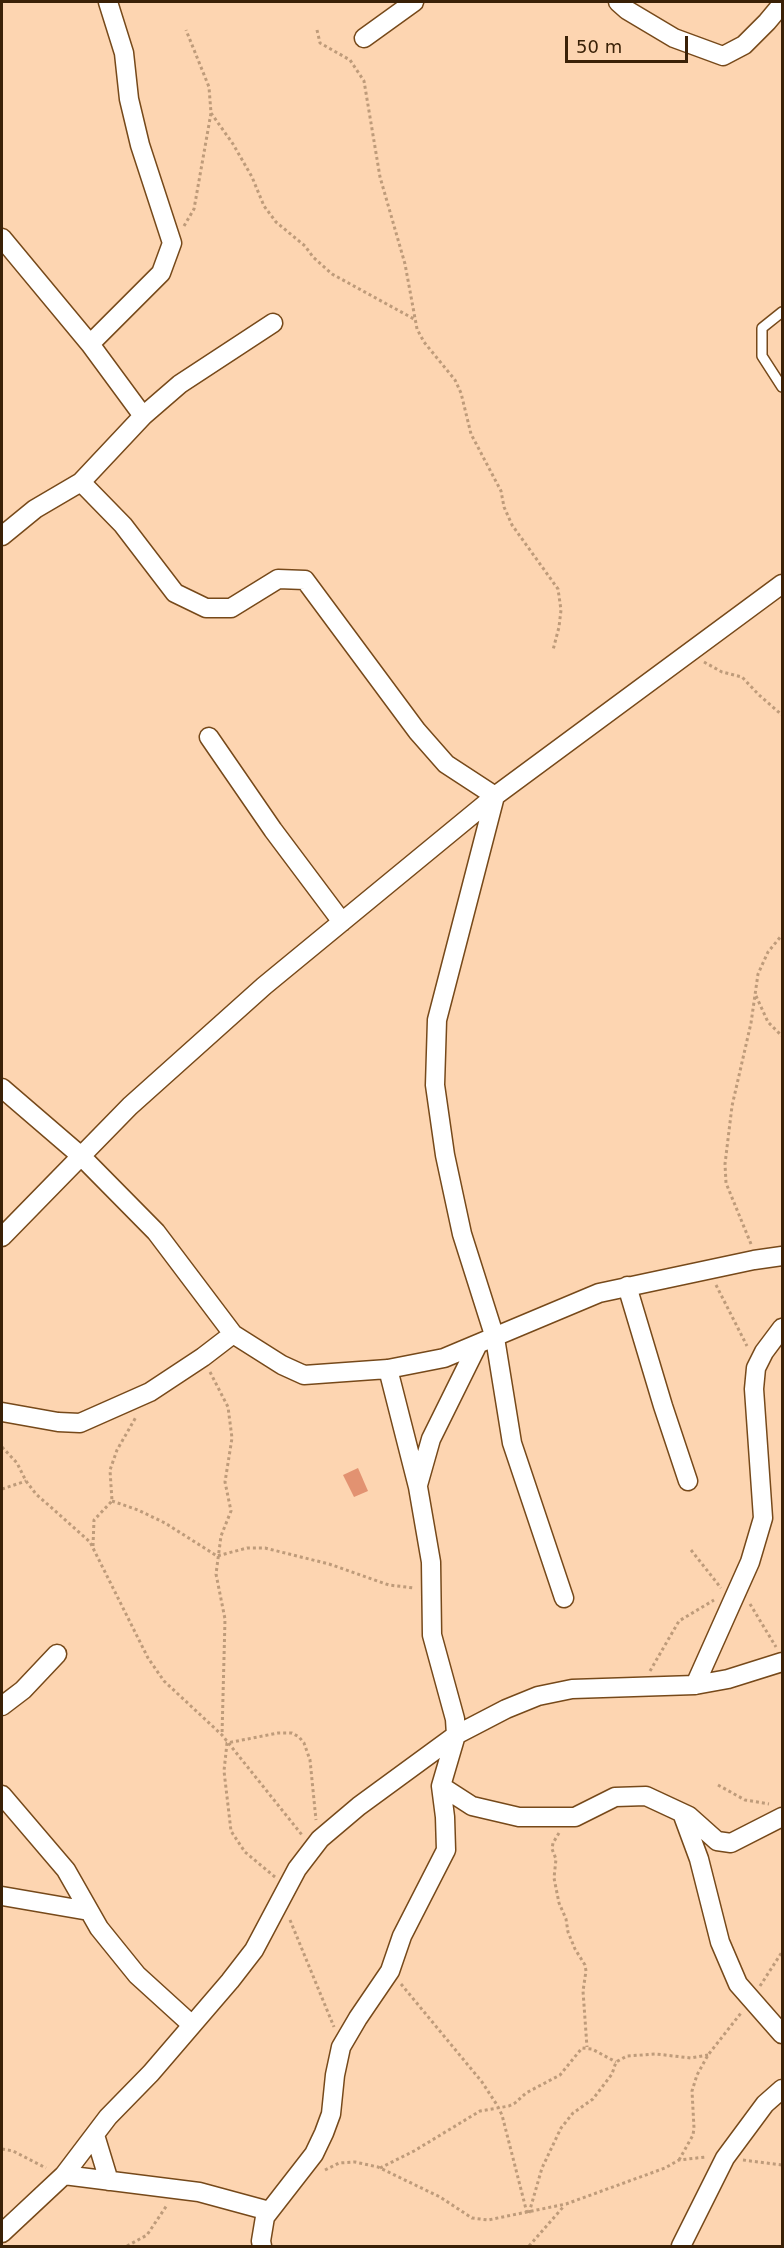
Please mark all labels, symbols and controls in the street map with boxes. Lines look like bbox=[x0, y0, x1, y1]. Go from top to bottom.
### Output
scale bar bbox=[568, 24, 691, 62]
text: 50 m bbox=[576, 36, 622, 57]

